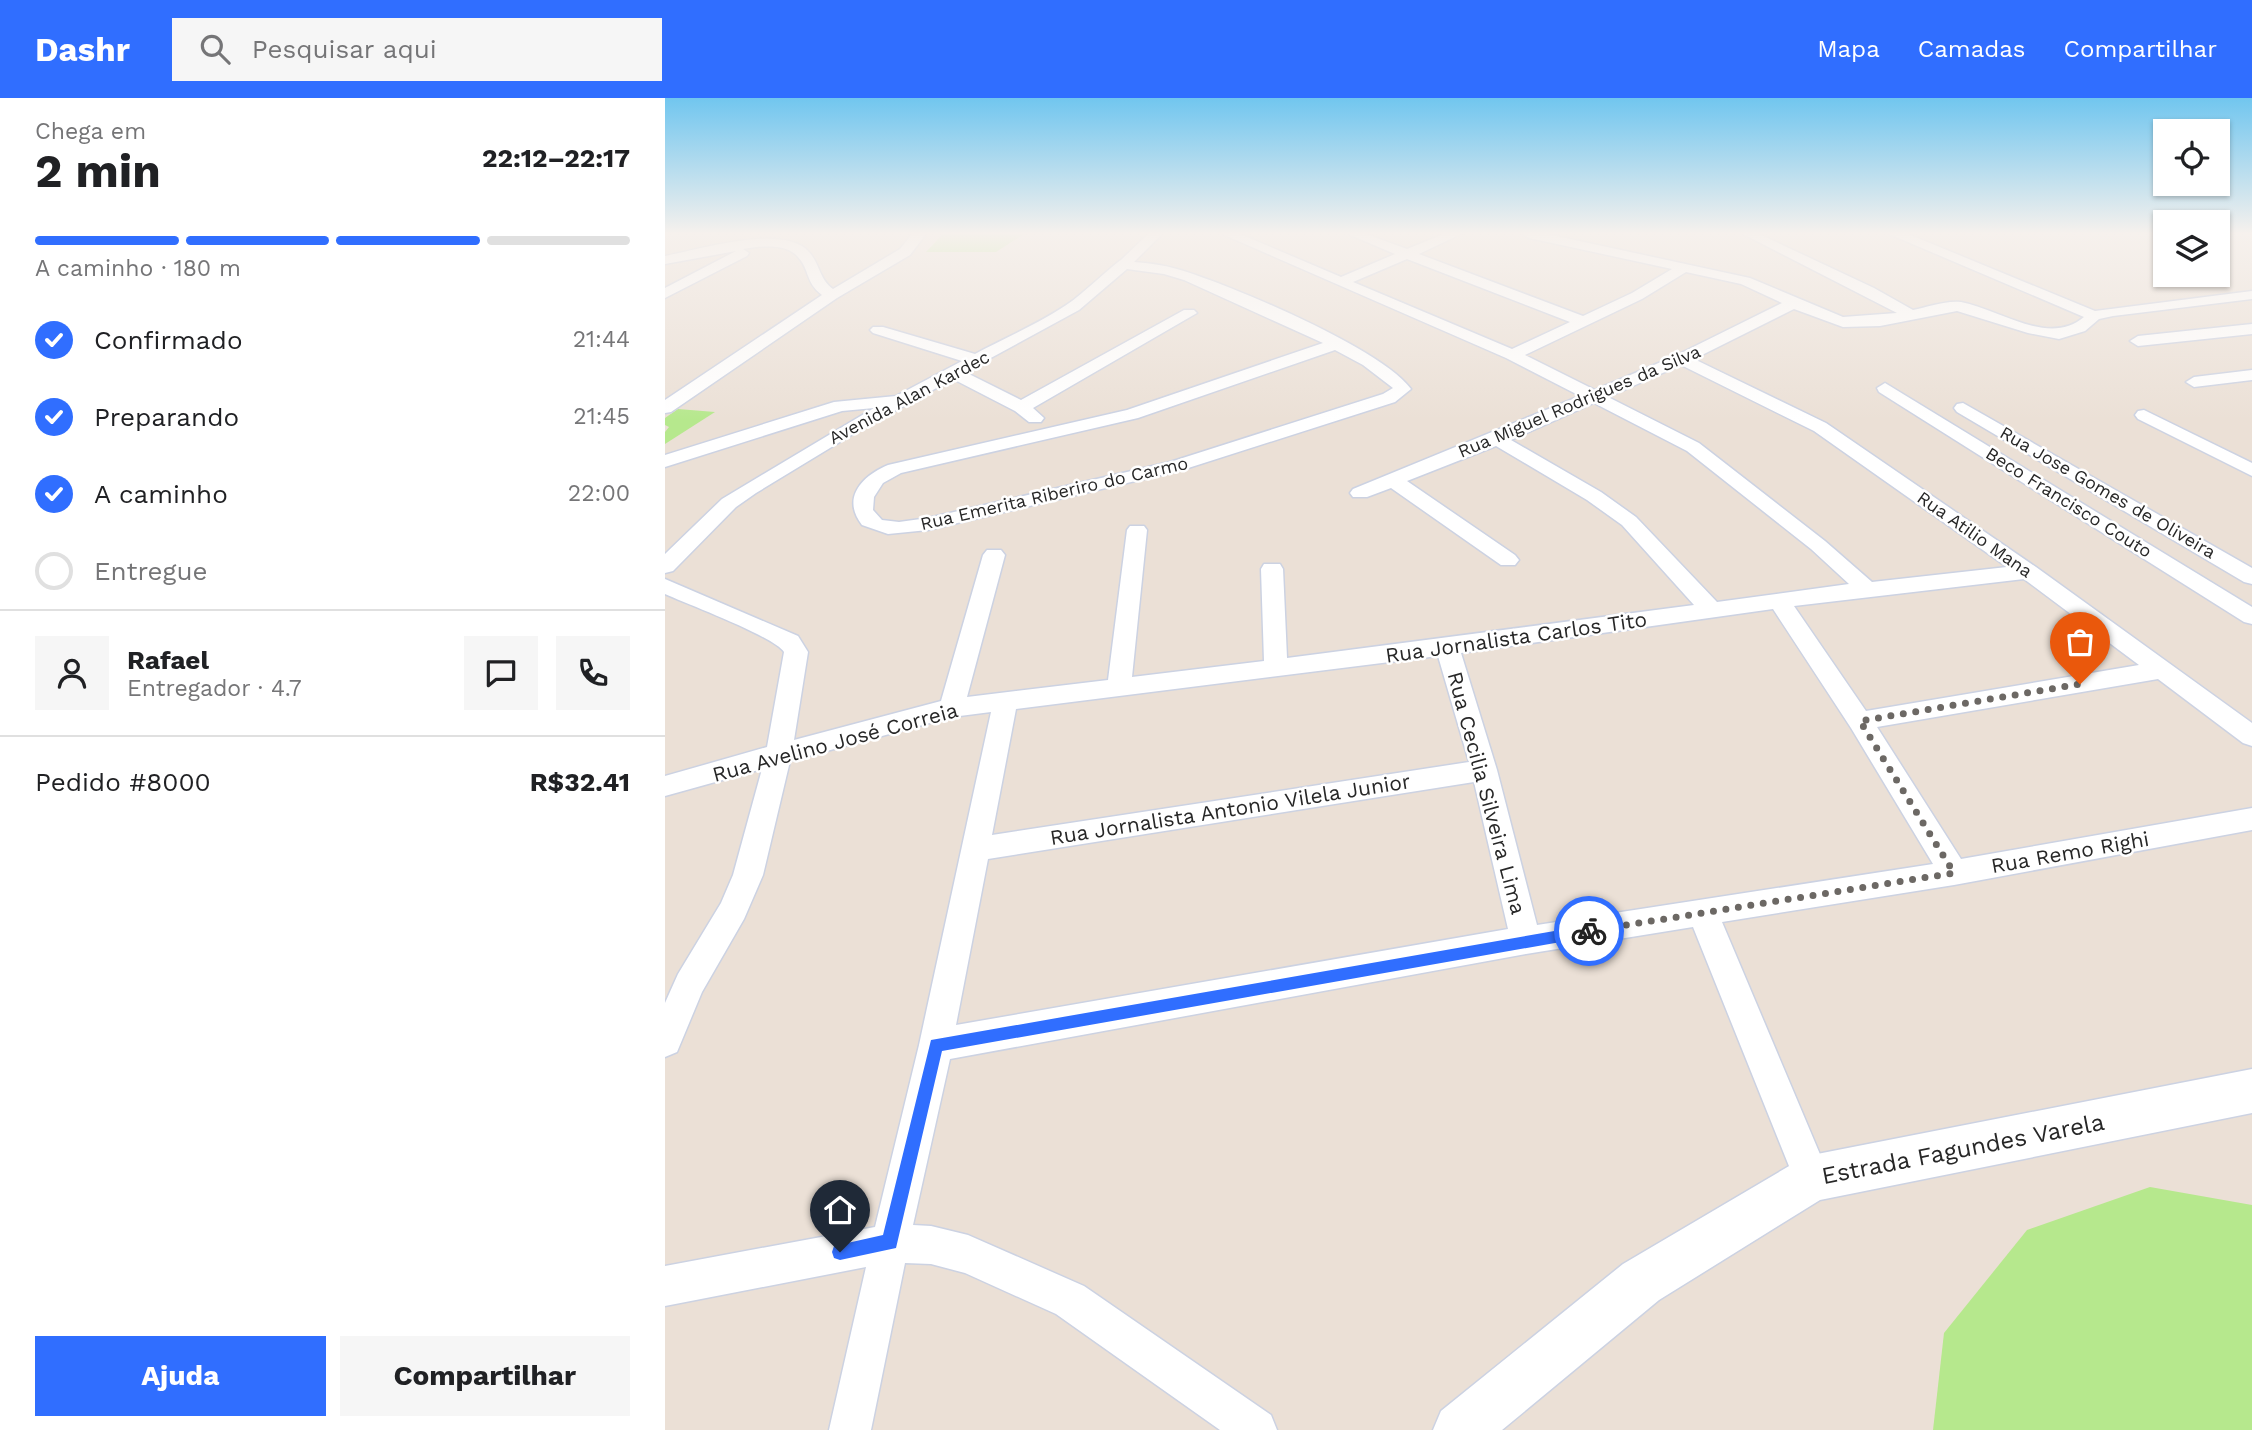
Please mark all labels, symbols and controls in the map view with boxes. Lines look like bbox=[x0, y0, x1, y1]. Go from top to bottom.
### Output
search box bbox=[172, 18, 662, 81]
text: Dashr bbox=[35, 30, 130, 69]
icon: search bbox=[196, 30, 234, 68]
text: Pesquisar aqui bbox=[252, 34, 437, 64]
text: Mapa bbox=[1817, 35, 1880, 63]
text: Camadas bbox=[1918, 35, 2026, 63]
text: Compartilhar bbox=[2064, 35, 2217, 63]
text: Chega em bbox=[35, 118, 146, 145]
map controls bbox=[2153, 119, 2230, 287]
button: locate bbox=[2153, 119, 2230, 196]
text: 22:12–22:17 bbox=[482, 143, 630, 173]
text: 2 min bbox=[35, 144, 161, 198]
button: layers bbox=[2153, 210, 2230, 287]
text: A caminho · 180 m bbox=[35, 255, 241, 282]
icon: check bbox=[35, 321, 73, 359]
text: Confirmado bbox=[94, 325, 243, 355]
text: 21:44 bbox=[573, 326, 630, 353]
street label: Rua Miguel Rodrigues da Silva bbox=[1455, 340, 1703, 462]
street label: Avenida Alan Kardec bbox=[825, 346, 993, 448]
icon: check bbox=[35, 398, 73, 436]
text: Preparando bbox=[94, 402, 239, 432]
text: 21:45 bbox=[573, 403, 630, 430]
street label: Rua Jose Gomes de Oliveira bbox=[1996, 422, 2220, 562]
street label: Beco Francisco Couto bbox=[1982, 442, 2156, 562]
street label: Rua Emerita Riberiro do Carmo bbox=[918, 452, 1190, 534]
icon: check bbox=[35, 475, 73, 513]
text: A caminho bbox=[94, 479, 228, 509]
text: 22:00 bbox=[568, 480, 630, 507]
street label: Rua Atilio Mana bbox=[1913, 486, 2037, 582]
text: Entregue bbox=[94, 556, 207, 586]
street label: Rua Jornalista Carlos Tito bbox=[1384, 606, 1648, 668]
pin bbox=[2050, 612, 2110, 684]
icon: bag bbox=[2061, 623, 2099, 661]
button: person bbox=[35, 636, 109, 710]
button: chat bbox=[464, 636, 538, 710]
button: phone bbox=[556, 636, 630, 710]
text: Rafael bbox=[127, 645, 209, 675]
street label: Rua Cecilia Silveira Lima bbox=[1443, 669, 1531, 917]
text: Entregador · 4.7 bbox=[127, 675, 302, 702]
street label: Rua Avelino José Correia bbox=[710, 697, 961, 787]
text: Pedido #8000 bbox=[35, 767, 211, 797]
text: R$32.41 bbox=[530, 767, 630, 797]
street label: Rua Jornalista Antonio Vilela Junior bbox=[1048, 768, 1412, 850]
street label: Rua Remo Righi bbox=[1989, 826, 2151, 878]
courier bbox=[1554, 896, 1624, 966]
icon: bike bbox=[1570, 912, 1608, 950]
street label: Estrada Fagundes Varela bbox=[1819, 1108, 2107, 1190]
pin bbox=[810, 1180, 870, 1252]
icon: home bbox=[821, 1191, 859, 1229]
button: Ajuda bbox=[35, 1336, 326, 1416]
button: Compartilhar bbox=[340, 1336, 630, 1416]

